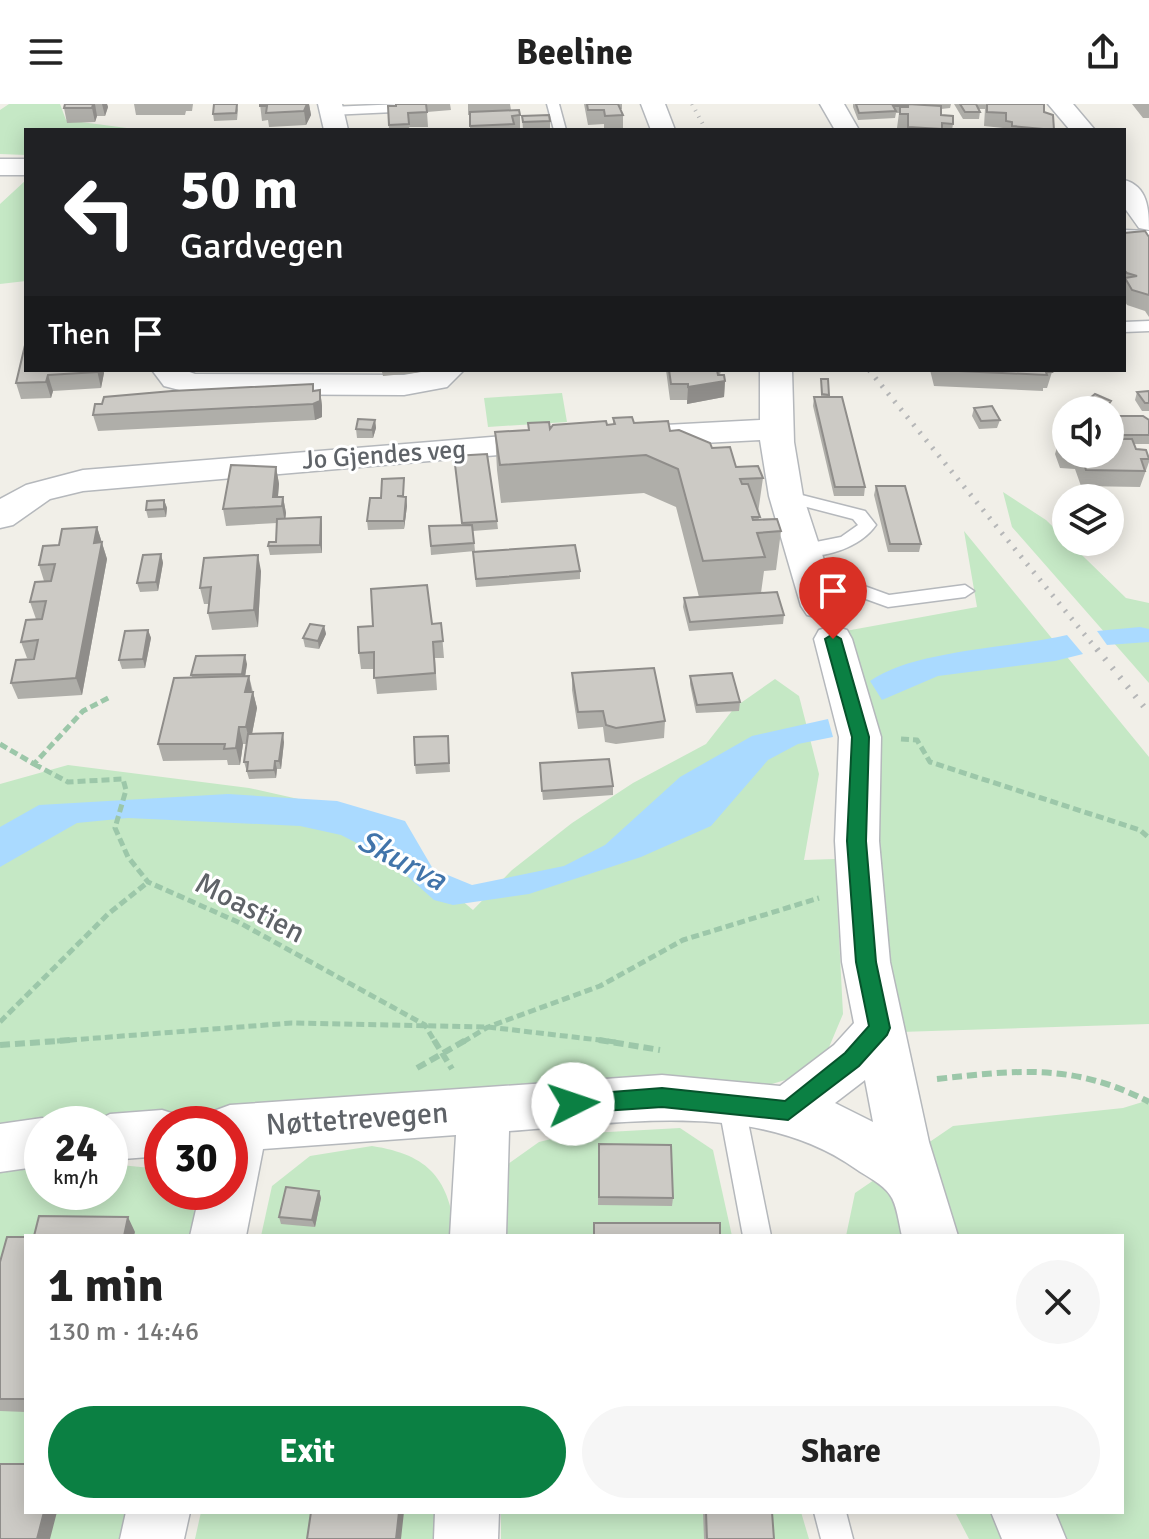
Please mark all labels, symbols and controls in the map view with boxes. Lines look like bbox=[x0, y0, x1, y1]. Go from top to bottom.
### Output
icon: menu bbox=[24, 30, 68, 74]
text: Beeline bbox=[516, 30, 633, 75]
icon: share bbox=[1081, 30, 1125, 74]
text: 50 m bbox=[180, 155, 298, 224]
icon: left bbox=[48, 160, 152, 264]
text: Gardvegen bbox=[180, 224, 344, 269]
icon: arrive bbox=[126, 312, 170, 356]
text: Then bbox=[48, 316, 110, 353]
map controls bbox=[1052, 396, 1124, 556]
button: sound bbox=[1052, 396, 1124, 468]
street label: Jo Gjendes veg bbox=[301, 433, 467, 477]
button: layers bbox=[1052, 484, 1124, 556]
pin bbox=[799, 557, 867, 639]
icon: arrive bbox=[811, 569, 855, 613]
water label: Skurva bbox=[351, 821, 453, 900]
street label: Moastien bbox=[189, 865, 311, 951]
position arrow bbox=[531, 1062, 615, 1146]
street label: Nøttetrevegen bbox=[265, 1094, 449, 1144]
speed limit sign: 30 bbox=[144, 1106, 248, 1210]
text: 24 bbox=[54, 1123, 98, 1173]
text: km/h bbox=[53, 1165, 99, 1190]
text: 1 min bbox=[48, 1256, 164, 1315]
button: close bbox=[1016, 1260, 1100, 1344]
text: 130 m · 14:46 bbox=[48, 1316, 199, 1348]
button: Exit bbox=[48, 1406, 566, 1498]
button: Share bbox=[582, 1406, 1100, 1498]

